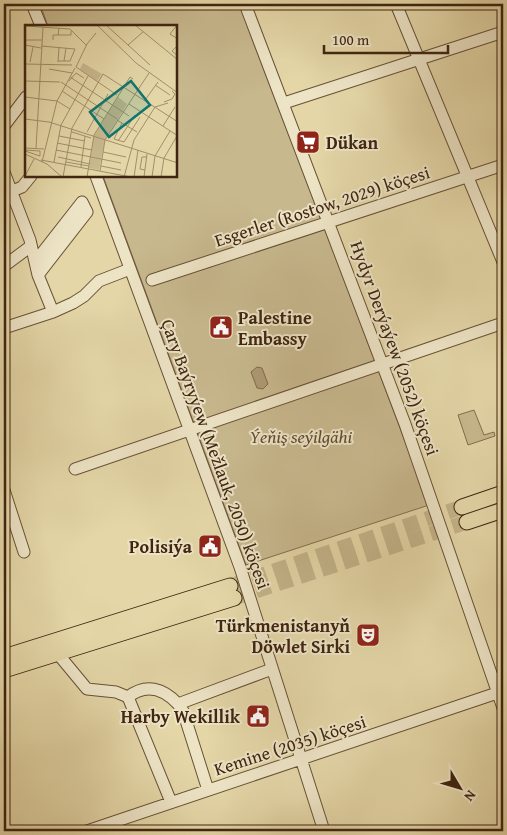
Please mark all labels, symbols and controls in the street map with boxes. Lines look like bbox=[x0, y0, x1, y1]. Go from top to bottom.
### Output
scale bar bbox=[324, 22, 448, 54]
inset map bbox=[25, 25, 178, 178]
text: 100 m bbox=[332, 29, 370, 50]
supermarket icon: Dükan bbox=[295, 129, 321, 155]
place label: Dükan bbox=[326, 129, 379, 156]
street label: Esgerler (Rostow, 2029) köçesi bbox=[211, 158, 433, 254]
street label: Hydyr Derýaýew (2052) köçesi bbox=[344, 237, 446, 459]
place label: Palestine Embassy bbox=[238, 304, 312, 352]
public building icon: Palestine Embassy bbox=[208, 314, 234, 340]
street label: Çary Baýryýew (Mežlauk, 2050) köçesi bbox=[154, 315, 278, 593]
park label: Ýeňiş seýilgähi bbox=[250, 423, 353, 450]
place label: Polisiýa bbox=[129, 533, 193, 560]
public building icon: Polisiýa bbox=[197, 533, 223, 559]
place label: Türkmenistanyň Döwlet Sirki bbox=[216, 612, 350, 660]
theatre icon: Türkmenistanyň Döwlet Sirki bbox=[355, 622, 381, 648]
place label: Harby Wekillik bbox=[121, 703, 241, 730]
public building icon: Harby Wekillik bbox=[245, 703, 271, 729]
street label: Kemine (2035) köçesi bbox=[210, 708, 370, 782]
north arrow bbox=[434, 762, 484, 812]
text: N bbox=[459, 786, 481, 806]

